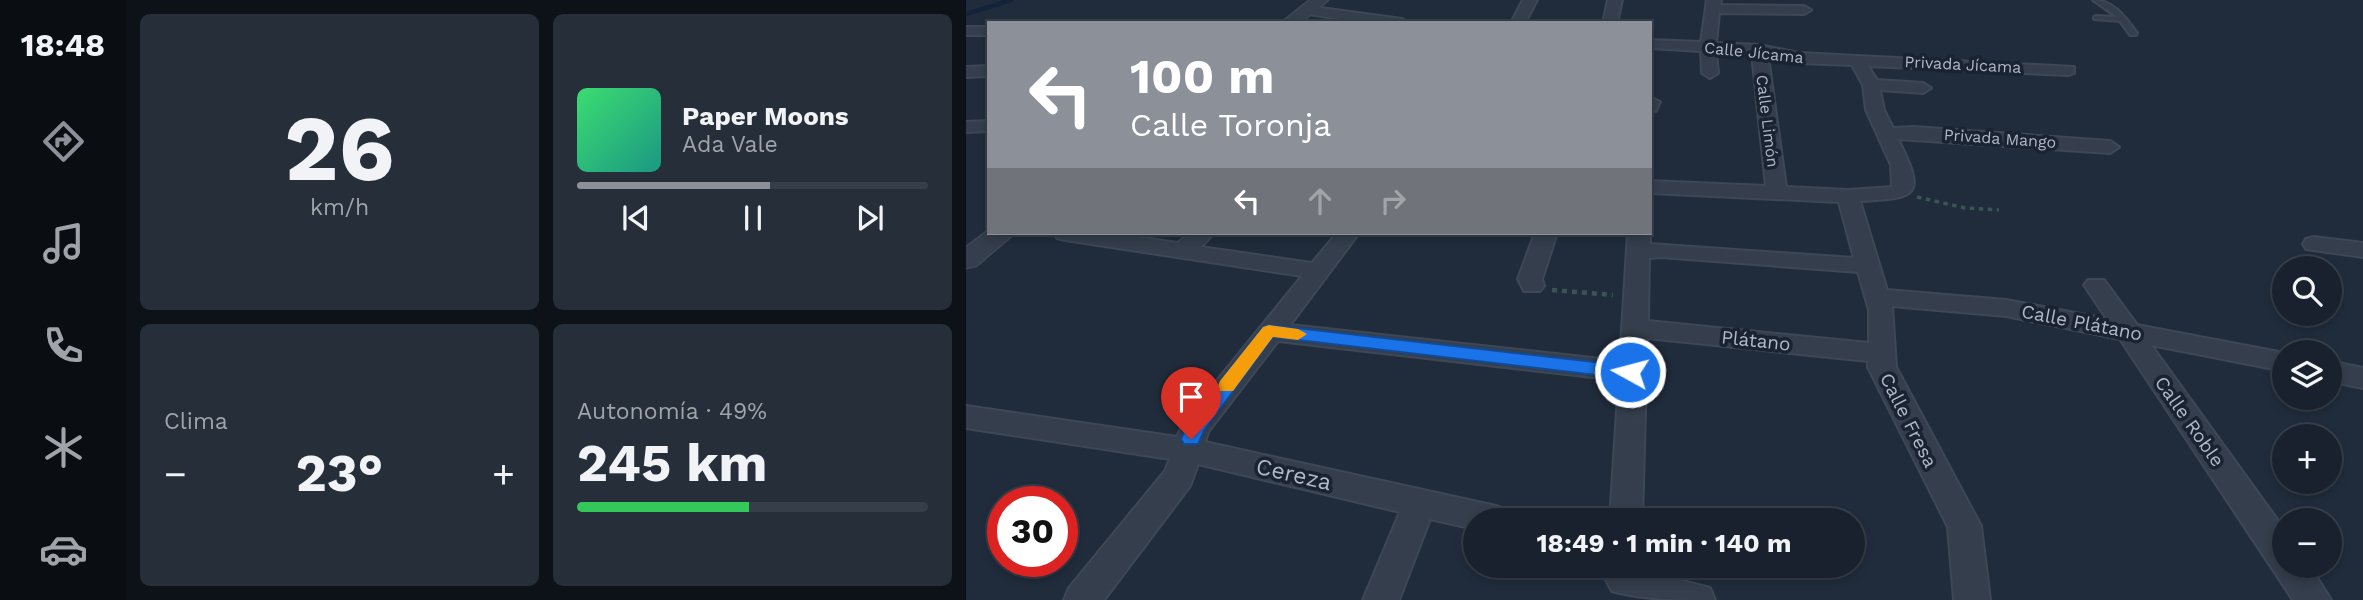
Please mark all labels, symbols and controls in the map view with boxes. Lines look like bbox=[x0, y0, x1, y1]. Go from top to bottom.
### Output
text: 18:48 bbox=[21, 26, 105, 64]
street label: Calle Jícama bbox=[1703, 38, 1805, 67]
text: 100 m bbox=[1130, 47, 1274, 105]
icon: left bbox=[1015, 49, 1106, 140]
street label: Privada Jícama bbox=[1904, 52, 2022, 77]
street label: Calle Limón bbox=[1752, 74, 1783, 168]
text: 26 bbox=[284, 95, 395, 202]
text: Paper Moons bbox=[682, 101, 849, 131]
text: Calle Toronja bbox=[1130, 106, 1331, 144]
icon: directions bbox=[39, 117, 88, 166]
street label: Privada Mango bbox=[1943, 125, 2057, 152]
text: Ada Vale bbox=[682, 131, 778, 158]
icon: left bbox=[1228, 182, 1266, 220]
icon: ahead bbox=[1301, 182, 1339, 220]
icon: right bbox=[1374, 182, 1412, 220]
text: km/h bbox=[310, 194, 369, 221]
icon: previous bbox=[617, 199, 655, 237]
icon: pause bbox=[734, 199, 772, 237]
icon: next bbox=[851, 199, 889, 237]
icon: music bbox=[39, 219, 88, 268]
map controls bbox=[2272, 256, 2342, 578]
button: search bbox=[2272, 256, 2342, 326]
street label: Calle Plátano bbox=[2020, 300, 2144, 345]
icon: phone bbox=[39, 321, 88, 370]
street label: Plátano bbox=[1720, 325, 1792, 356]
position arrow bbox=[1593, 335, 1667, 409]
button: layers bbox=[2272, 340, 2342, 410]
pin bbox=[1161, 367, 1221, 439]
street label: Calle Fresa bbox=[1875, 369, 1942, 471]
street label: Calle Roble bbox=[2150, 372, 2229, 471]
icon: arrive bbox=[1172, 378, 1210, 416]
text: Autonomía · 49% bbox=[577, 398, 767, 425]
text: Clima bbox=[164, 408, 228, 435]
icon: climate bbox=[39, 423, 88, 472]
button: + bbox=[2272, 424, 2342, 494]
text: 245 km bbox=[577, 433, 767, 494]
text: 23° bbox=[296, 443, 383, 504]
text: − bbox=[164, 452, 187, 496]
text: + bbox=[492, 452, 515, 496]
street label: Cereza bbox=[1254, 453, 1334, 496]
speed limit sign: 30 bbox=[987, 486, 1078, 577]
button: − bbox=[2272, 508, 2342, 578]
icon: car bbox=[39, 525, 88, 574]
text: 18:49 · 1 min · 140 m bbox=[1536, 528, 1792, 558]

